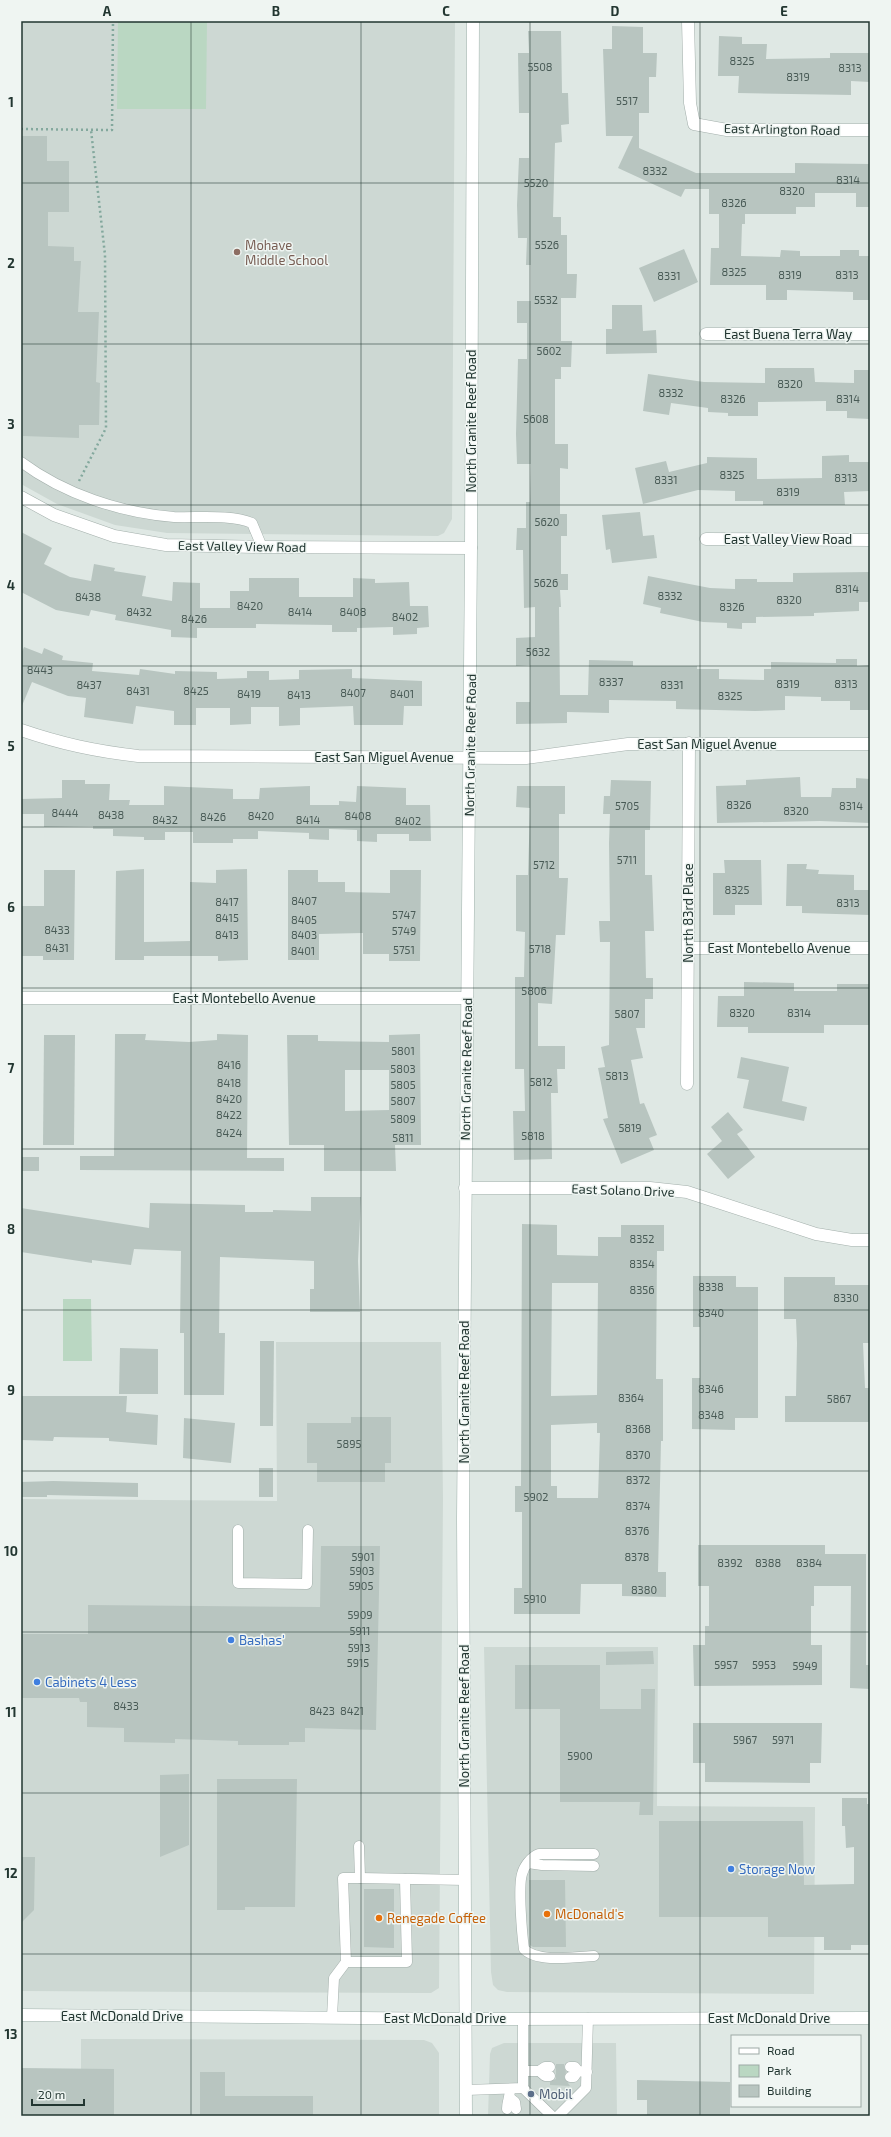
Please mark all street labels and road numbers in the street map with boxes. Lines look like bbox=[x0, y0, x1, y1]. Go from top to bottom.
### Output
street label: East Arlington Road bbox=[724, 120, 840, 138]
street label: East Buena Terra Way bbox=[724, 326, 852, 342]
street label: North Granite Reef Road bbox=[463, 350, 479, 492]
street label: East Valley View Road bbox=[724, 531, 852, 547]
street label: East Valley View Road bbox=[178, 537, 306, 555]
street label: North Granite Reef Road bbox=[461, 673, 479, 817]
street label: East San Miguel Avenue bbox=[637, 736, 777, 752]
street label: East San Miguel Avenue bbox=[314, 749, 454, 765]
street label: North 83rd Place bbox=[680, 863, 696, 963]
street label: East Montebello Avenue bbox=[708, 940, 850, 956]
street label: East Montebello Avenue bbox=[173, 990, 315, 1006]
street label: North Granite Reef Road bbox=[457, 997, 475, 1141]
street label: East Solano Drive bbox=[571, 1180, 675, 1200]
street label: North Granite Reef Road bbox=[456, 1321, 472, 1463]
street label: North Granite Reef Road bbox=[456, 1645, 472, 1787]
street label: East McDonald Drive bbox=[61, 2008, 183, 2024]
street label: East McDonald Drive bbox=[384, 2010, 506, 2026]
street label: East McDonald Drive bbox=[708, 2010, 830, 2026]

